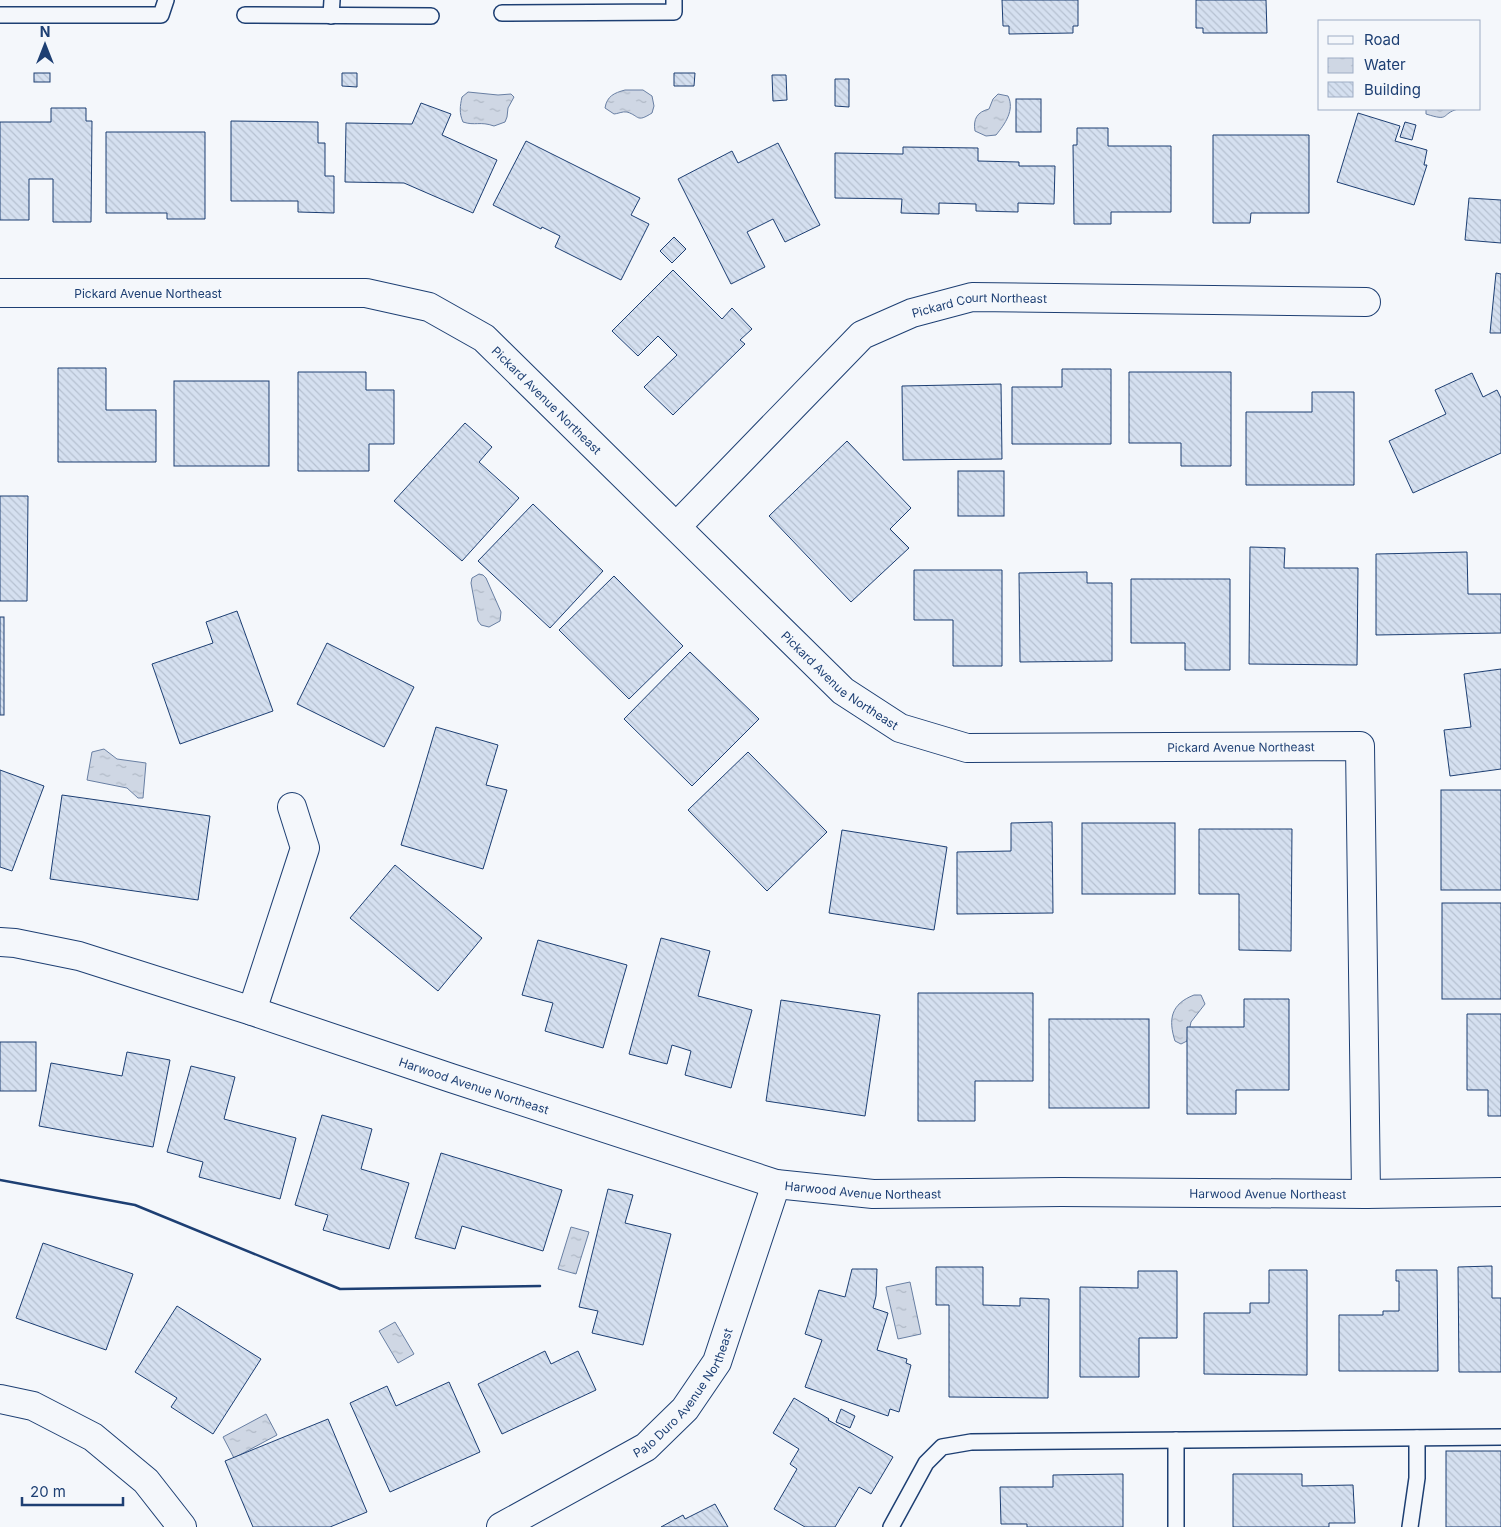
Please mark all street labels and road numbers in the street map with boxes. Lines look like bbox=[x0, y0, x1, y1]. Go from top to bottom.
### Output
street label: Pickard Avenue Northeast bbox=[74, 286, 222, 301]
street label: Pickard Court Northeast bbox=[910, 289, 1047, 320]
street label: Pickard Avenue Northeast bbox=[489, 343, 605, 457]
street label: Pickard Avenue Northeast bbox=[779, 628, 901, 733]
street label: Pickard Avenue Northeast bbox=[1167, 739, 1315, 754]
street label: Harwood Avenue Northeast bbox=[397, 1054, 551, 1117]
street label: Harwood Avenue Northeast bbox=[784, 1177, 941, 1202]
street label: Harwood Avenue Northeast bbox=[1189, 1185, 1346, 1201]
street label: Palo Duro Avenue Northeast bbox=[630, 1326, 735, 1460]

